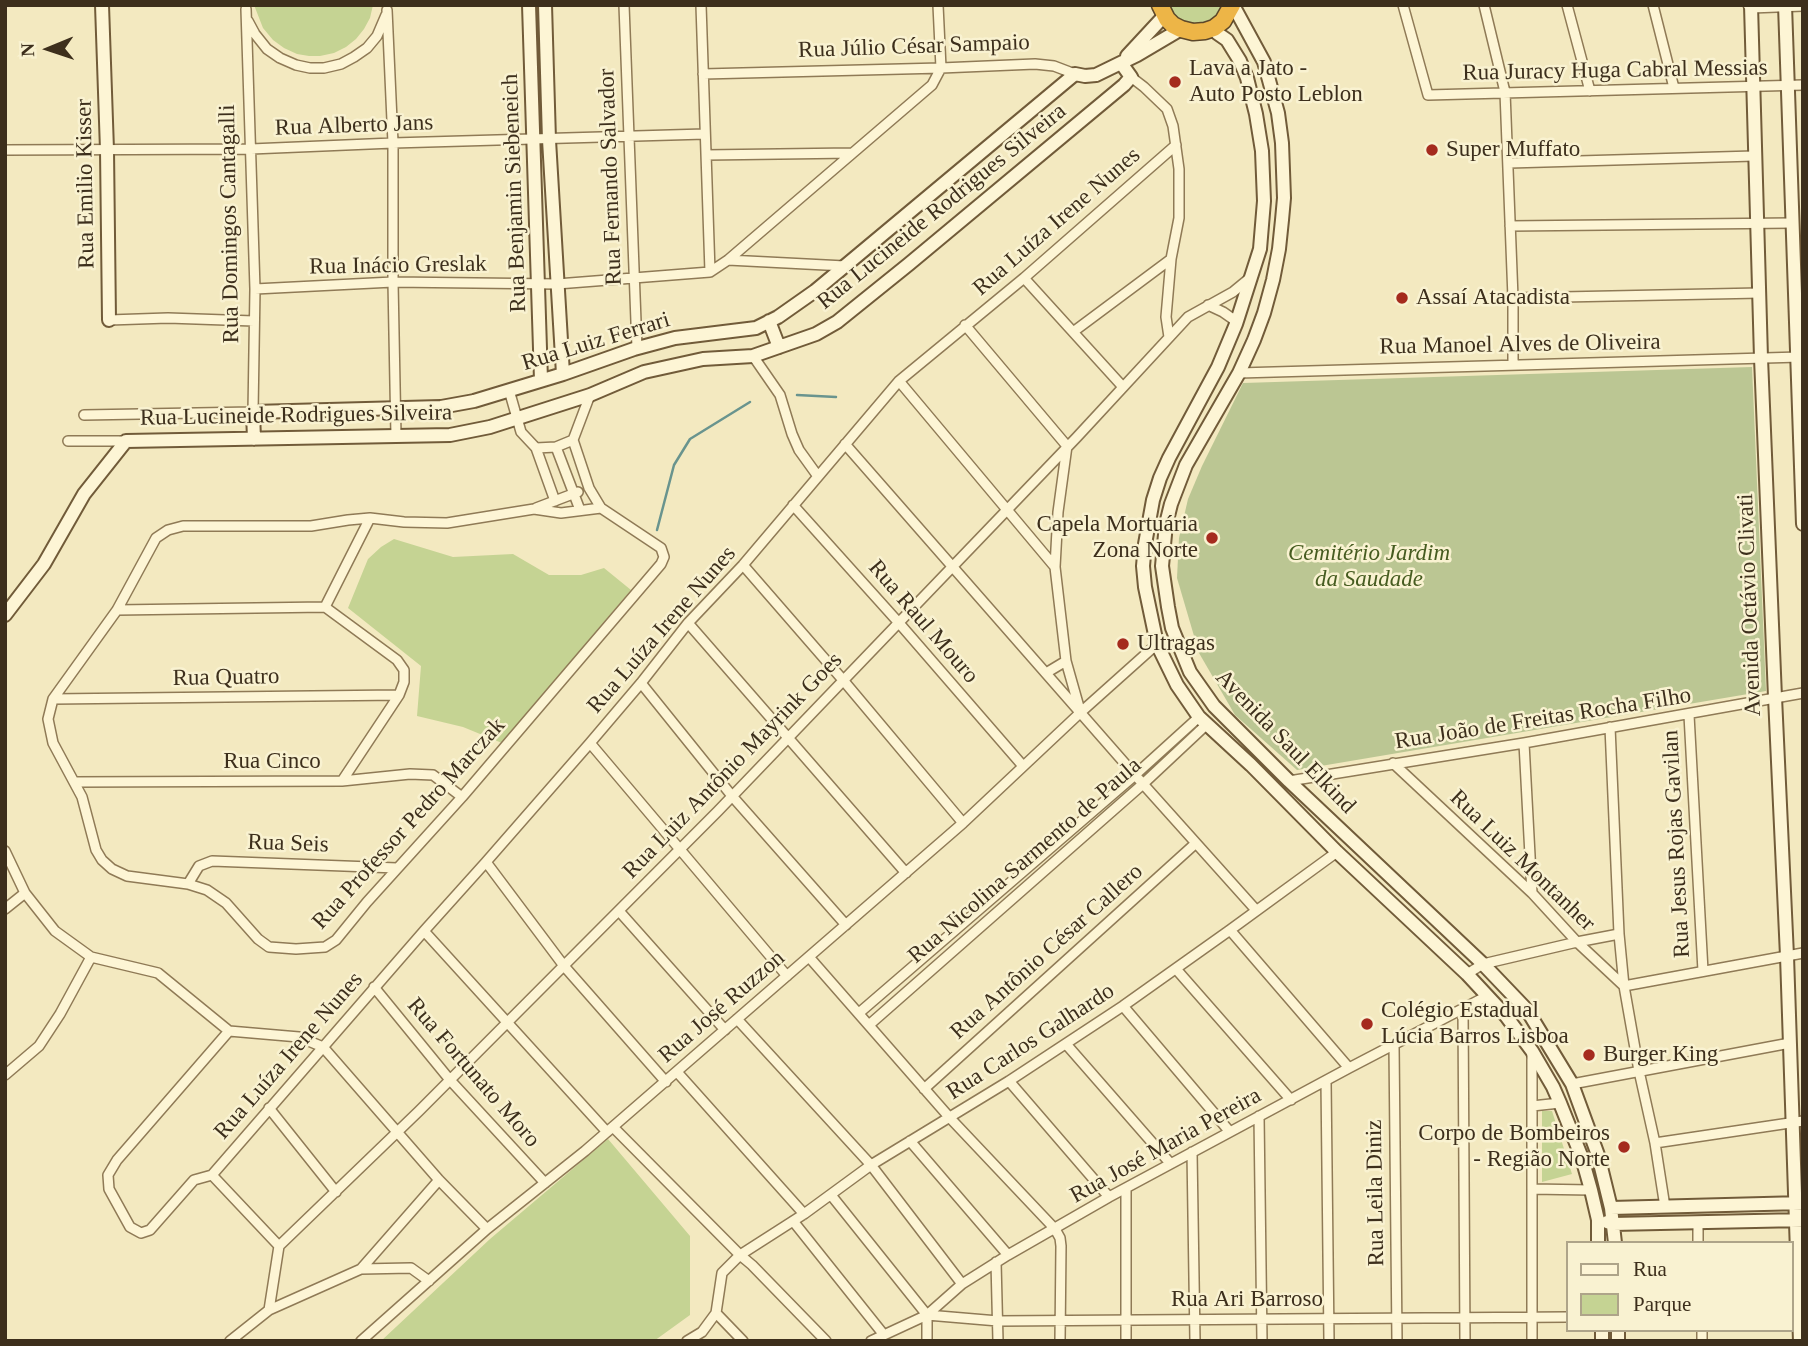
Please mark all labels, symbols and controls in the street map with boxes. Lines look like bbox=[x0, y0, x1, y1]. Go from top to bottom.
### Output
north arrow bbox=[14, 14, 84, 84]
street label: Rua Júlio César Sampaio bbox=[798, 29, 1030, 65]
text: N bbox=[17, 43, 38, 57]
place label: Lava a Jato - Auto Posto Leblon bbox=[1189, 55, 1363, 109]
street label: Rua Juracy Huga Cabral Messias bbox=[1462, 55, 1768, 87]
street label: Rua Fernando Salvador bbox=[593, 68, 629, 286]
street label: Rua Benjamin Siebeneich bbox=[497, 73, 533, 313]
marker: Lava a Jato - Auto Posto Leblon bbox=[1167, 74, 1183, 90]
street label: Rua Lucineide Rodrigues Silveira bbox=[812, 98, 1072, 316]
street label: Rua Emilio Kisser bbox=[71, 99, 101, 269]
street label: Rua Domingos Cantagalli bbox=[214, 104, 246, 344]
street label: Rua Alberto Jans bbox=[274, 109, 434, 143]
place label: Super Muffato bbox=[1446, 136, 1580, 164]
street label: Rua Luíza Irene Nunes bbox=[968, 142, 1146, 302]
marker: Super Muffato bbox=[1424, 142, 1440, 158]
street label: Rua Inácio Greslak bbox=[309, 251, 487, 281]
place label: Assaí Atacadista bbox=[1416, 284, 1570, 312]
marker: Assaí Atacadista bbox=[1394, 290, 1410, 306]
street label: Rua Luiz Ferrari bbox=[519, 306, 673, 378]
street label: Rua Manoel Alves de Oliveira bbox=[1379, 329, 1661, 361]
street label: Rua Lucineide Rodrigues Silveira bbox=[140, 399, 452, 433]
street label: Avenida Octávio Clivati bbox=[1732, 493, 1768, 717]
place label: Capela Mortuária Zona Norte bbox=[1036, 511, 1198, 565]
marker: Capela Mortuária Zona Norte bbox=[1204, 530, 1220, 546]
park label: Cemitério Jardim da Saudade bbox=[1288, 540, 1450, 594]
street label: Rua Luíza Irene Nunes bbox=[582, 541, 742, 719]
street label: Rua Raul Mouro bbox=[862, 555, 984, 689]
place label: Ultragas bbox=[1137, 630, 1215, 658]
marker: Ultragas bbox=[1115, 636, 1131, 652]
street label: Rua Luiz Antônio Mayrink Goes bbox=[617, 647, 849, 885]
street label: Rua Quatro bbox=[172, 663, 280, 693]
street label: Avenida Saul Elkind bbox=[1209, 664, 1361, 820]
street label: Rua João de Freitas Rocha Filho bbox=[1393, 682, 1693, 756]
street label: Rua Professor Pedro Marczak bbox=[307, 712, 511, 936]
street label: Rua Jesus Rojas Gavilan bbox=[1657, 729, 1697, 959]
street label: Rua Cinco bbox=[223, 748, 321, 776]
street label: Rua Nicolina Sarmento de Paula bbox=[903, 752, 1147, 970]
street label: Rua Luiz Montanher bbox=[1443, 785, 1601, 937]
street label: Rua Seis bbox=[247, 829, 329, 859]
street label: Rua Antônio César Callero bbox=[945, 858, 1149, 1046]
street label: Rua José Ruzzon bbox=[653, 945, 791, 1069]
street label: Rua Luíza Irene Nunes bbox=[209, 967, 369, 1145]
street label: Rua Carlos Galhardo bbox=[942, 978, 1120, 1106]
street label: Rua Fortunato Moro bbox=[401, 993, 545, 1153]
place label: Colégio Estadual Lúcia Barros Lisboa bbox=[1381, 997, 1569, 1051]
marker: Colégio Estadual Lúcia Barros Lisboa bbox=[1359, 1016, 1375, 1032]
place label: Burger King bbox=[1603, 1041, 1718, 1069]
marker: Burger King bbox=[1581, 1047, 1597, 1063]
street label: Rua José Maria Pereira bbox=[1066, 1082, 1266, 1210]
street label: Rua Leila Diniz bbox=[1361, 1119, 1391, 1267]
place label: Corpo de Bombeiros - Região Norte bbox=[1418, 1120, 1610, 1174]
marker: Corpo de Bombeiros - Região Norte bbox=[1616, 1139, 1632, 1155]
legend bbox=[1566, 1241, 1794, 1332]
text: Rua bbox=[1633, 1257, 1667, 1281]
street label: Rua Ari Barroso bbox=[1171, 1286, 1323, 1314]
text: Parque bbox=[1633, 1292, 1691, 1316]

